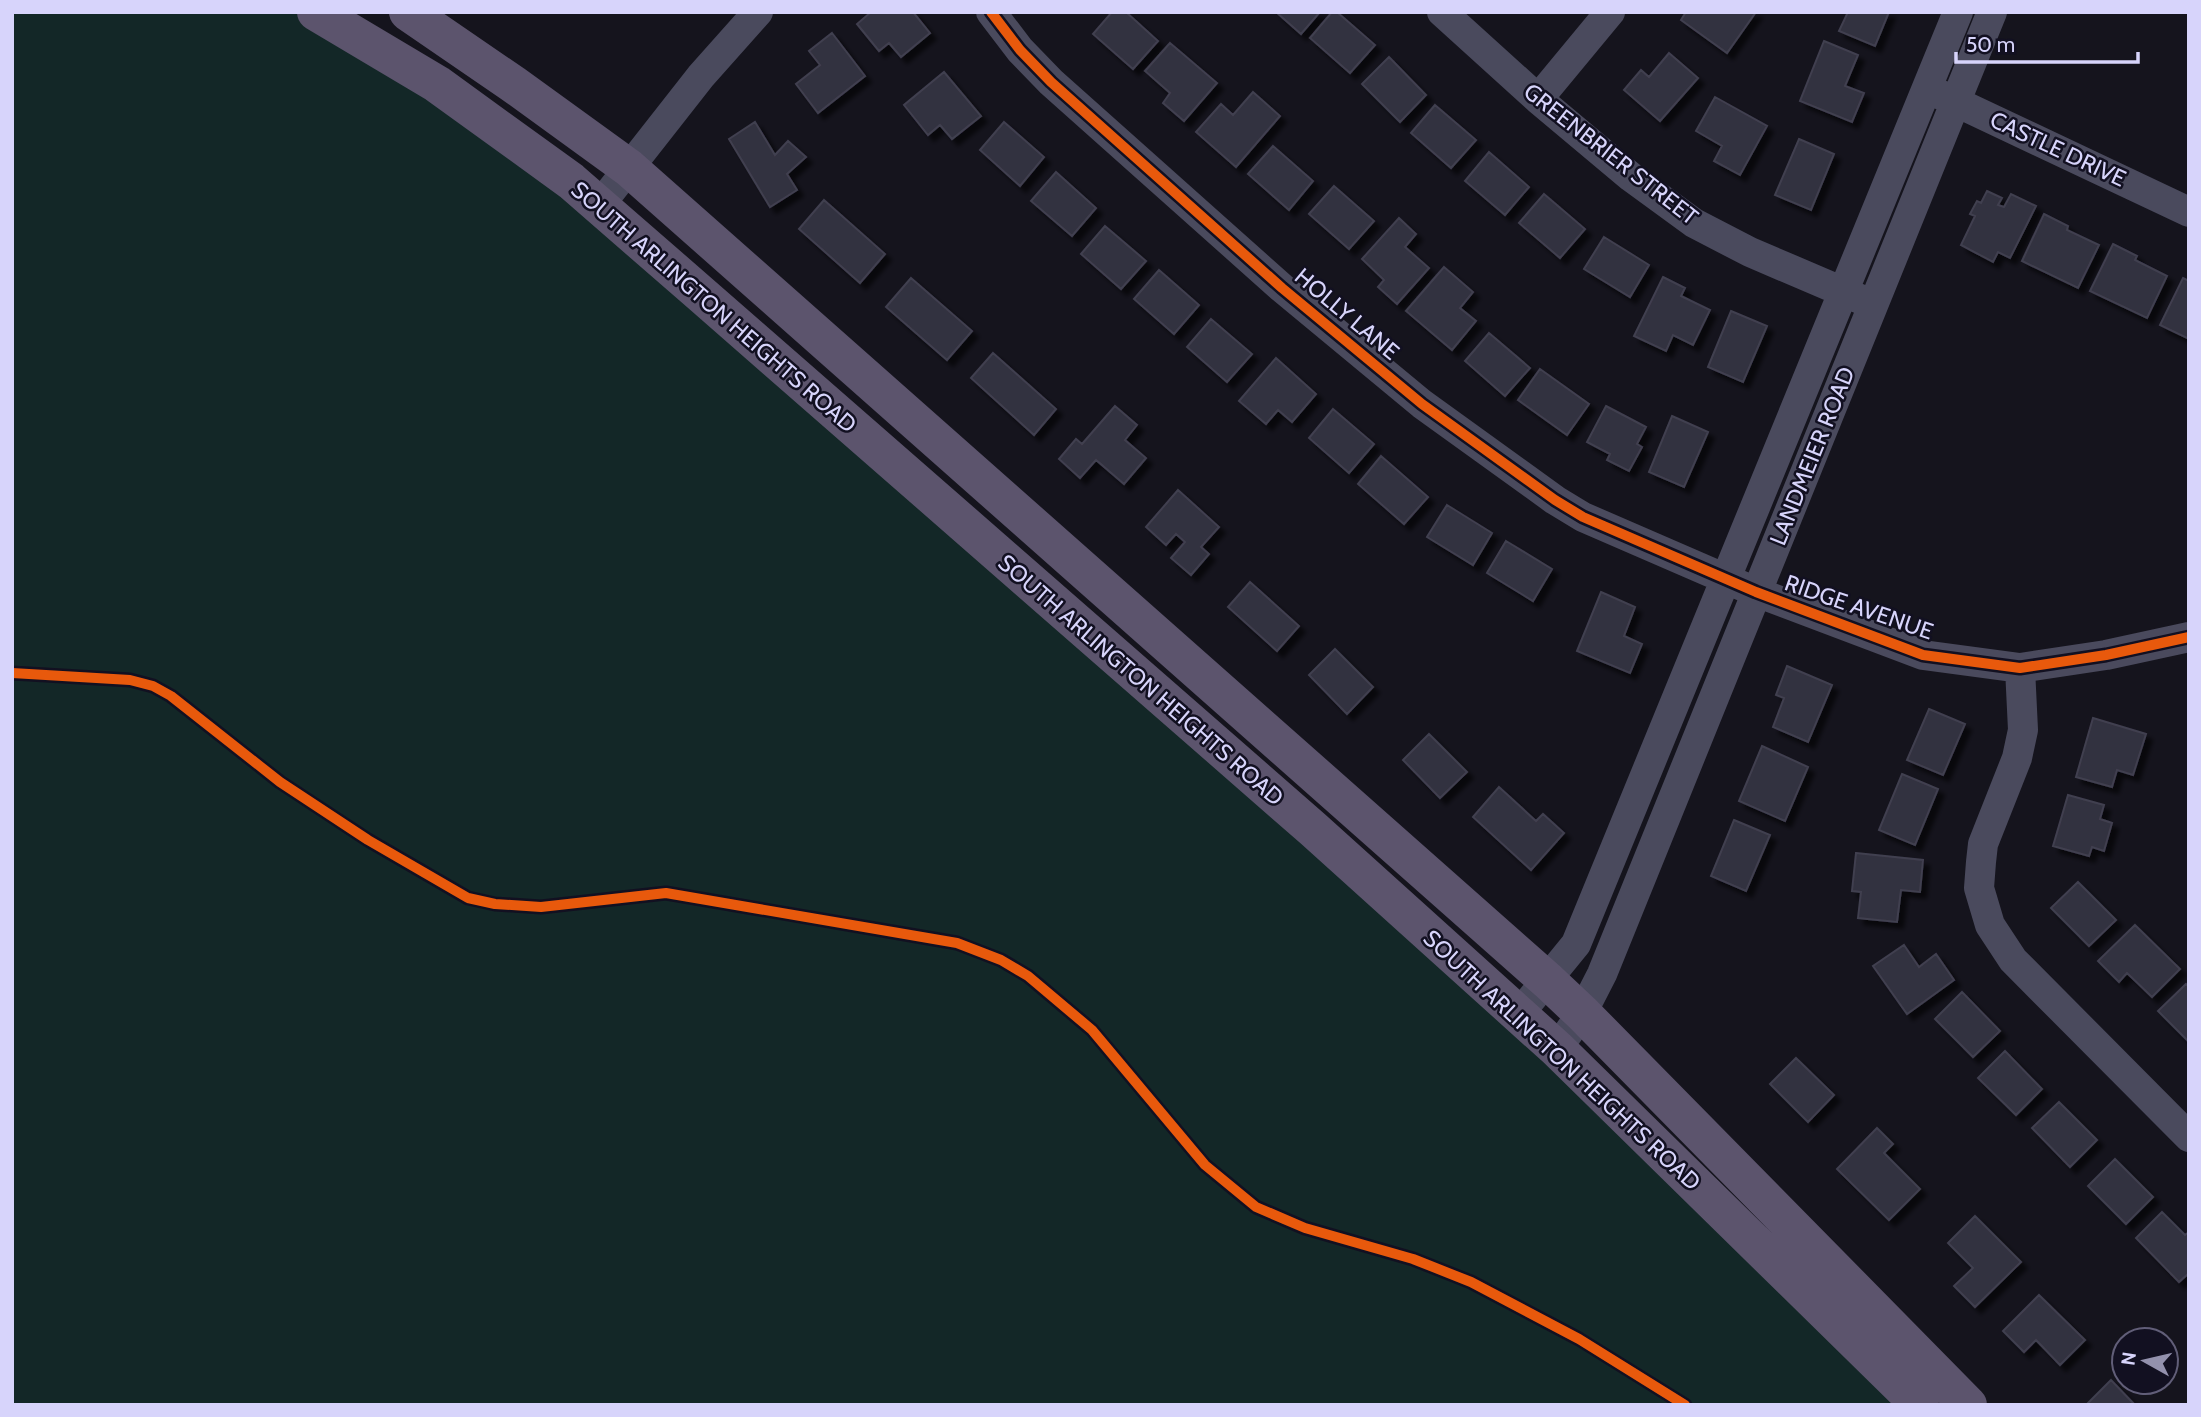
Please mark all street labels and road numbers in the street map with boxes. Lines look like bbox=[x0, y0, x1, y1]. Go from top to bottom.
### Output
street label: GREENBRIER STREET bbox=[1518, 77, 1704, 231]
street label: CASTLE DRIVE bbox=[1986, 105, 2130, 193]
street label: SOUTH ARLINGTON HEIGHTS ROAD bbox=[566, 175, 862, 439]
street label: HOLLY LANE bbox=[1289, 262, 1405, 366]
street label: LANDMEIER ROAD bbox=[1763, 363, 1861, 549]
street label: SOUTH ARLINGTON HEIGHTS ROAD bbox=[993, 548, 1289, 812]
street label: RIDGE AVENUE bbox=[1781, 568, 1937, 646]
street label: SOUTH ARLINGTON HEIGHTS ROAD bbox=[1418, 924, 1706, 1196]

